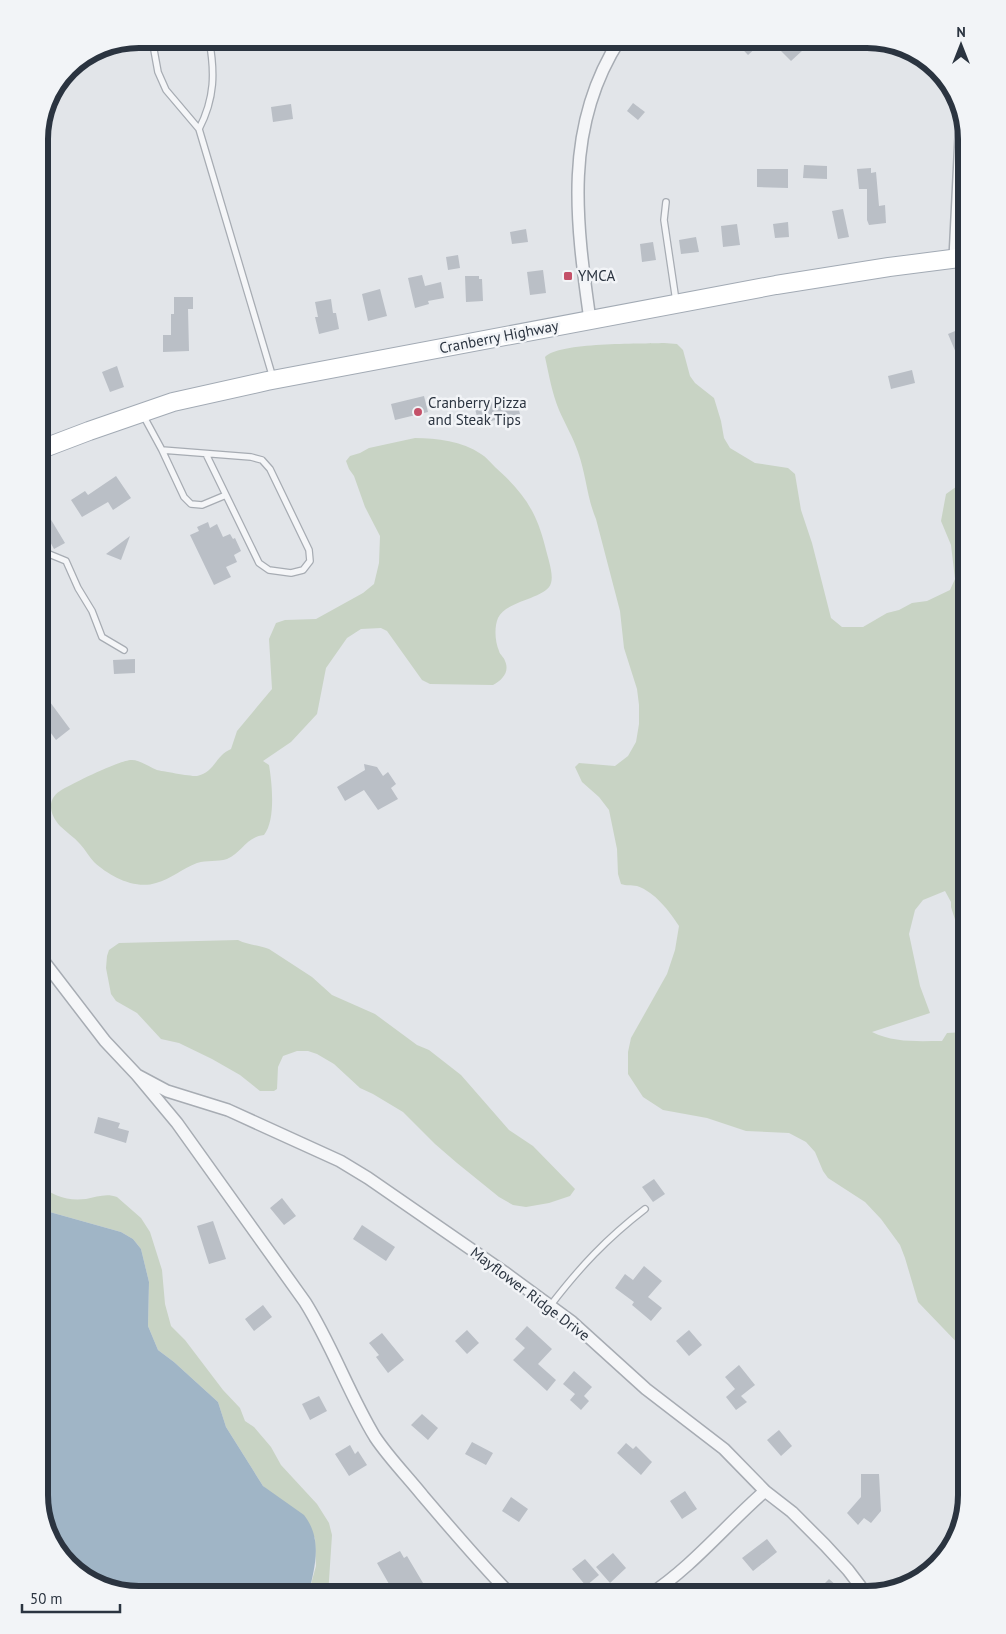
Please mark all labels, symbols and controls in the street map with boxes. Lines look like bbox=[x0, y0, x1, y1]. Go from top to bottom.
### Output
north arrow bbox=[936, 20, 986, 70]
text: N bbox=[956, 23, 966, 41]
place label: YMCA bbox=[578, 266, 615, 285]
marker: YMCA bbox=[562, 270, 574, 282]
street label: Cranberry Highway bbox=[438, 316, 560, 357]
place label: Cranberry Pizza and Steak Tips bbox=[428, 393, 527, 429]
marker: Cranberry Pizza and Steak Tips bbox=[412, 406, 424, 418]
street label: Mayflower Ridge Drive bbox=[467, 1242, 594, 1345]
scale bar bbox=[22, 1582, 120, 1614]
text: 50 m bbox=[30, 1589, 63, 1608]

